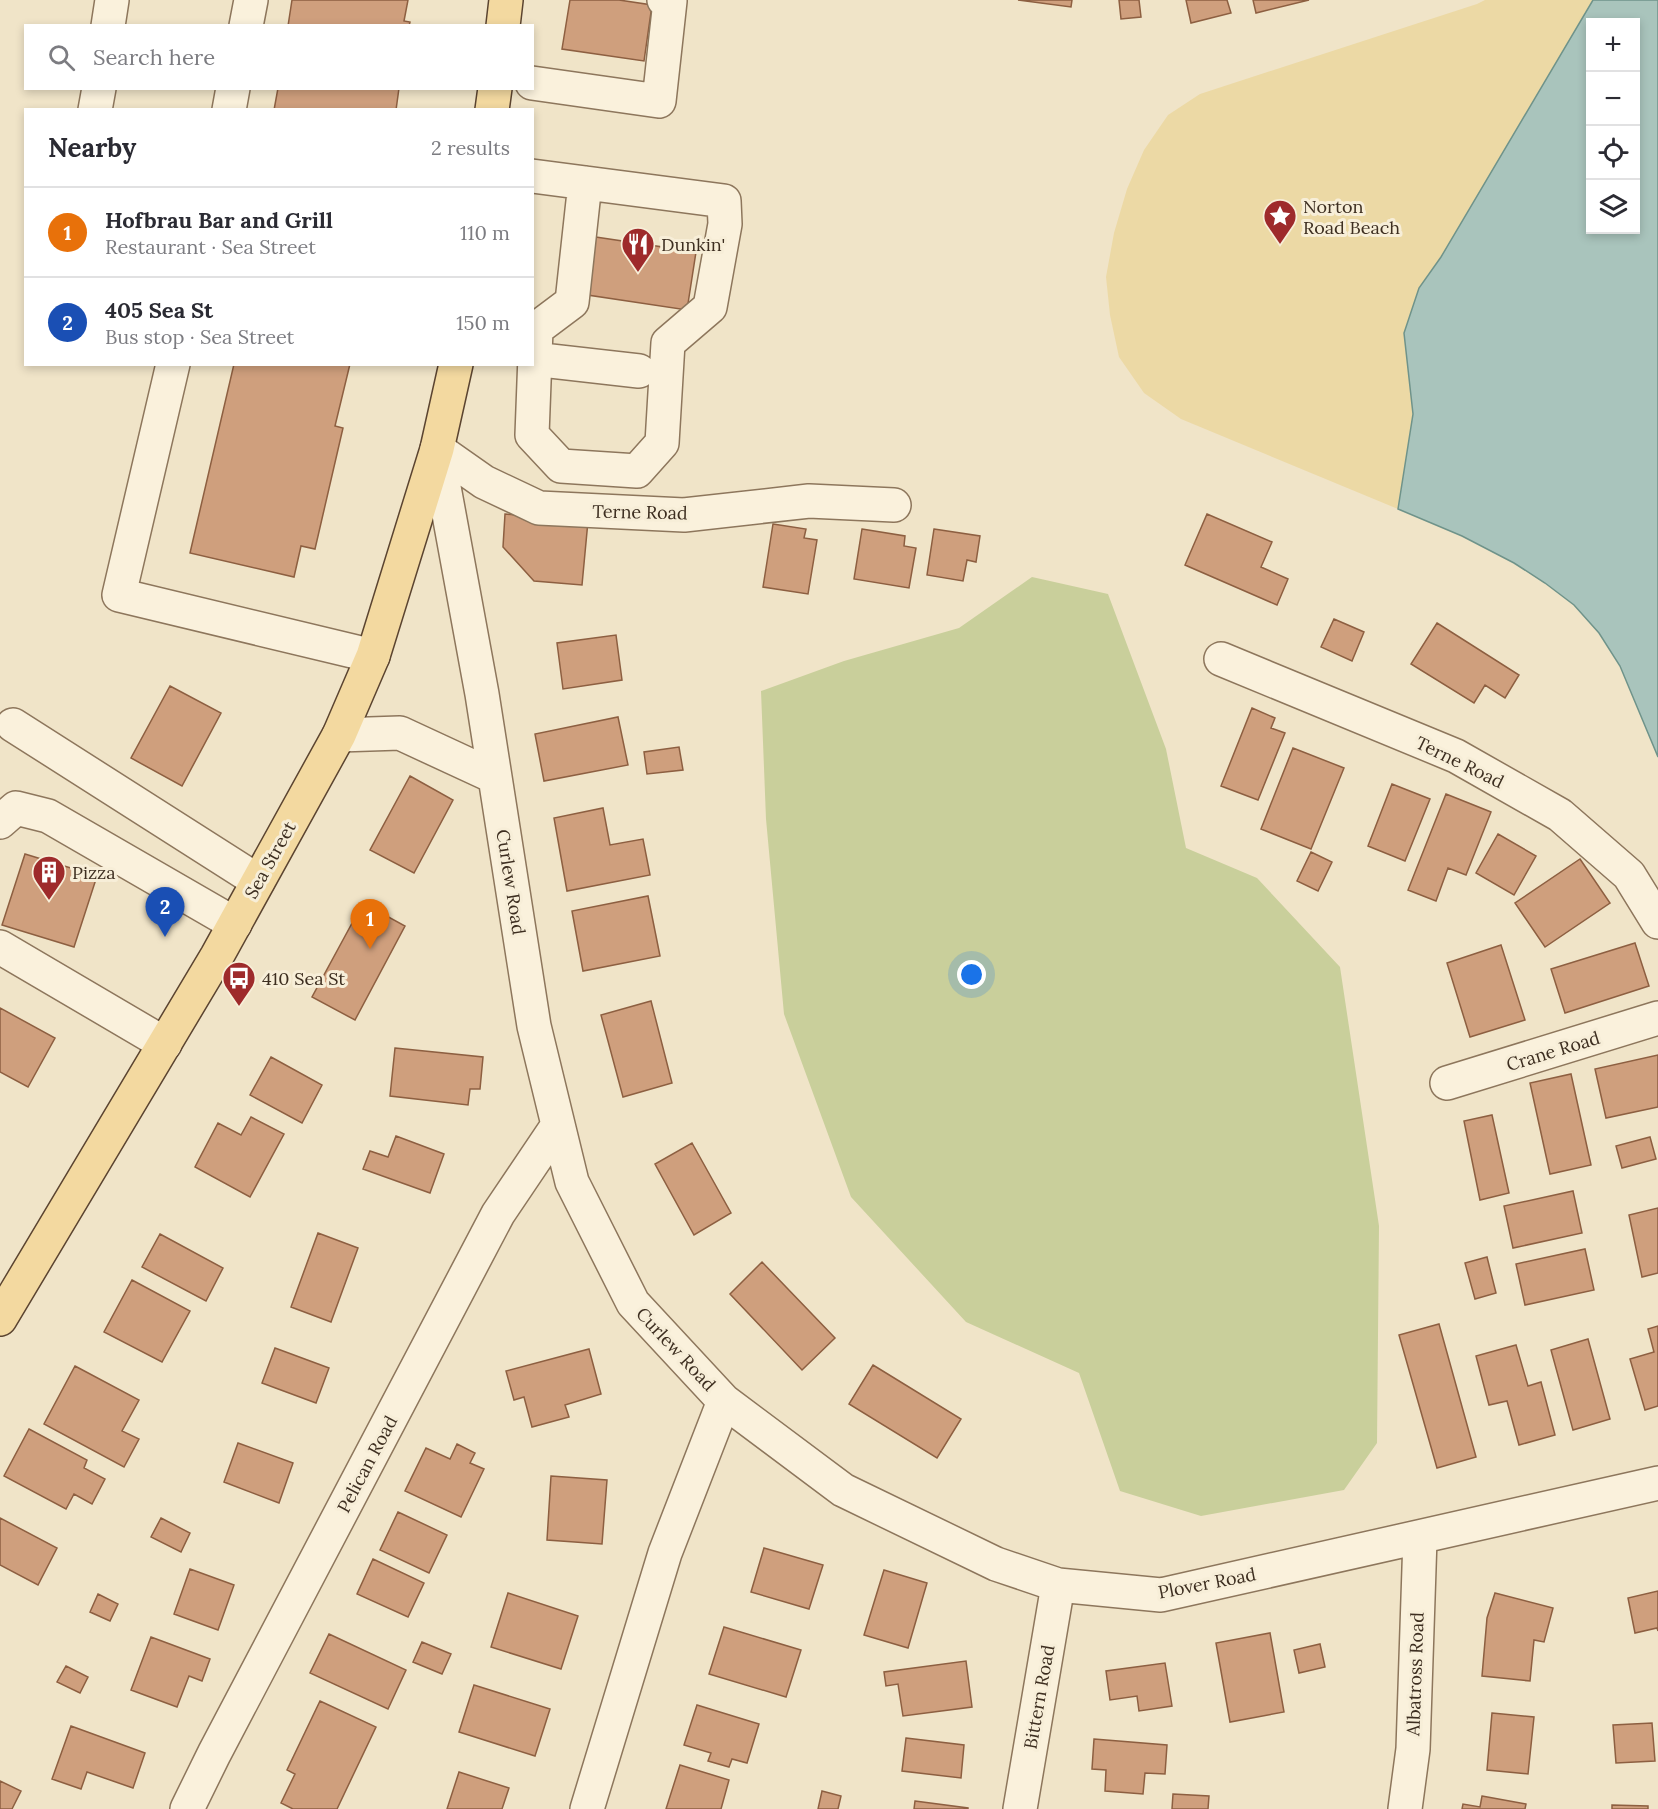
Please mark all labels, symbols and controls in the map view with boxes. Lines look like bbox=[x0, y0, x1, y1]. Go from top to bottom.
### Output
map controls bbox=[1586, 18, 1640, 234]
button: + bbox=[1586, 18, 1640, 72]
search box bbox=[24, 24, 534, 90]
icon: search bbox=[45, 41, 78, 74]
text: Search here bbox=[93, 43, 215, 71]
button: − bbox=[1586, 72, 1640, 126]
button: locate bbox=[1586, 126, 1640, 180]
text: Nearby bbox=[48, 131, 136, 164]
text: 2 results bbox=[431, 135, 510, 160]
button: layers bbox=[1586, 180, 1640, 234]
place label: Norton Road Beach bbox=[1303, 195, 1400, 239]
place icon: Norton Road Beach bbox=[1262, 198, 1298, 245]
text: Hofbrau Bar and Grill bbox=[105, 206, 333, 234]
text: 1 bbox=[63, 220, 72, 245]
text: 110 m bbox=[460, 220, 510, 245]
restaurant icon: Dunkin' bbox=[620, 226, 656, 273]
place label: Dunkin' bbox=[661, 233, 725, 256]
text: Restaurant · Sea Street bbox=[105, 234, 316, 259]
text: 405 Sea St bbox=[105, 296, 213, 324]
text: 2 bbox=[62, 310, 73, 335]
text: 150 m bbox=[456, 310, 510, 335]
text: Bus stop · Sea Street bbox=[105, 324, 294, 349]
street label: Terne Road bbox=[592, 500, 688, 524]
street label: Terne Road bbox=[1412, 731, 1508, 793]
street label: Sea Street bbox=[239, 817, 301, 903]
street label: Curlew Road bbox=[491, 828, 531, 937]
building icon: Pizza bbox=[31, 854, 67, 901]
place label: Pizza bbox=[72, 861, 116, 884]
pin: 2 bbox=[146, 888, 184, 937]
pin: 1 bbox=[350, 900, 389, 949]
bus stop icon: 410 Sea St bbox=[221, 960, 257, 1007]
your location bbox=[957, 960, 986, 989]
place label: 410 Sea St bbox=[262, 967, 345, 990]
street label: Crane Road bbox=[1503, 1026, 1603, 1076]
street label: Curlew Road bbox=[631, 1302, 721, 1396]
street label: Pelican Road bbox=[332, 1411, 402, 1516]
street label: Plover Road bbox=[1156, 1562, 1258, 1604]
street label: Albatross Road bbox=[1401, 1611, 1429, 1737]
street label: Bittern Road bbox=[1019, 1643, 1060, 1751]

